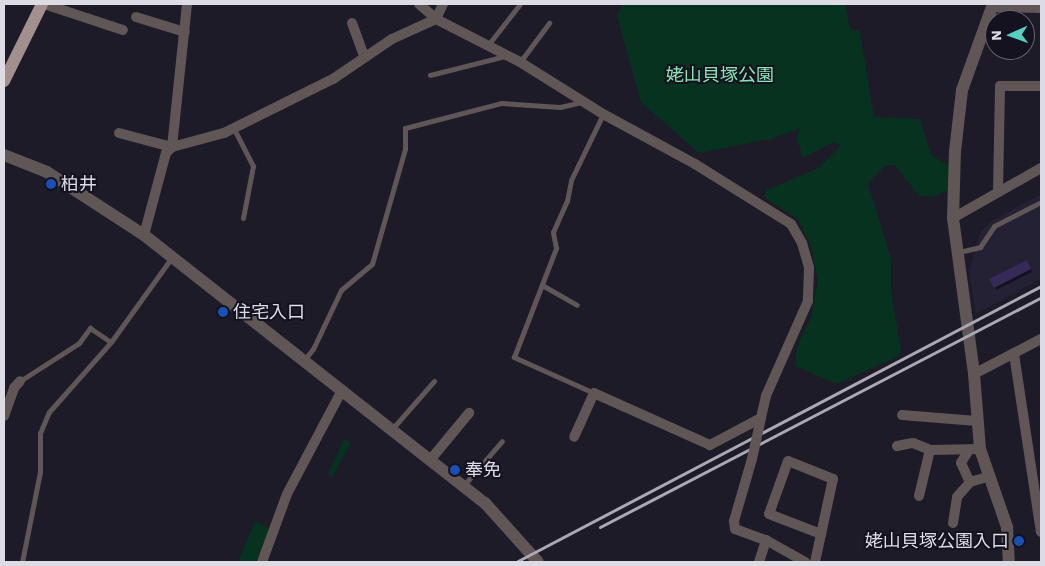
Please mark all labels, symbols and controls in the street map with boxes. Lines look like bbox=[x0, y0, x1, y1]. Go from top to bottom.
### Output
north arrow bbox=[985, 10, 1035, 60]
text: N bbox=[988, 30, 1004, 41]
park label: 姥山貝塚公園 bbox=[666, 64, 774, 86]
place label: 柏井 bbox=[61, 173, 97, 195]
marker: 柏井 bbox=[45, 178, 57, 190]
place label: 住宅入口 bbox=[233, 301, 305, 323]
marker: 住宅入口 bbox=[217, 306, 229, 318]
place label: 奉免 bbox=[465, 459, 501, 481]
marker: 奉免 bbox=[449, 464, 461, 476]
place label: 姥山貝塚公園入口 bbox=[865, 530, 1009, 552]
marker: 姥山貝塚公園入口 bbox=[1013, 535, 1025, 547]

